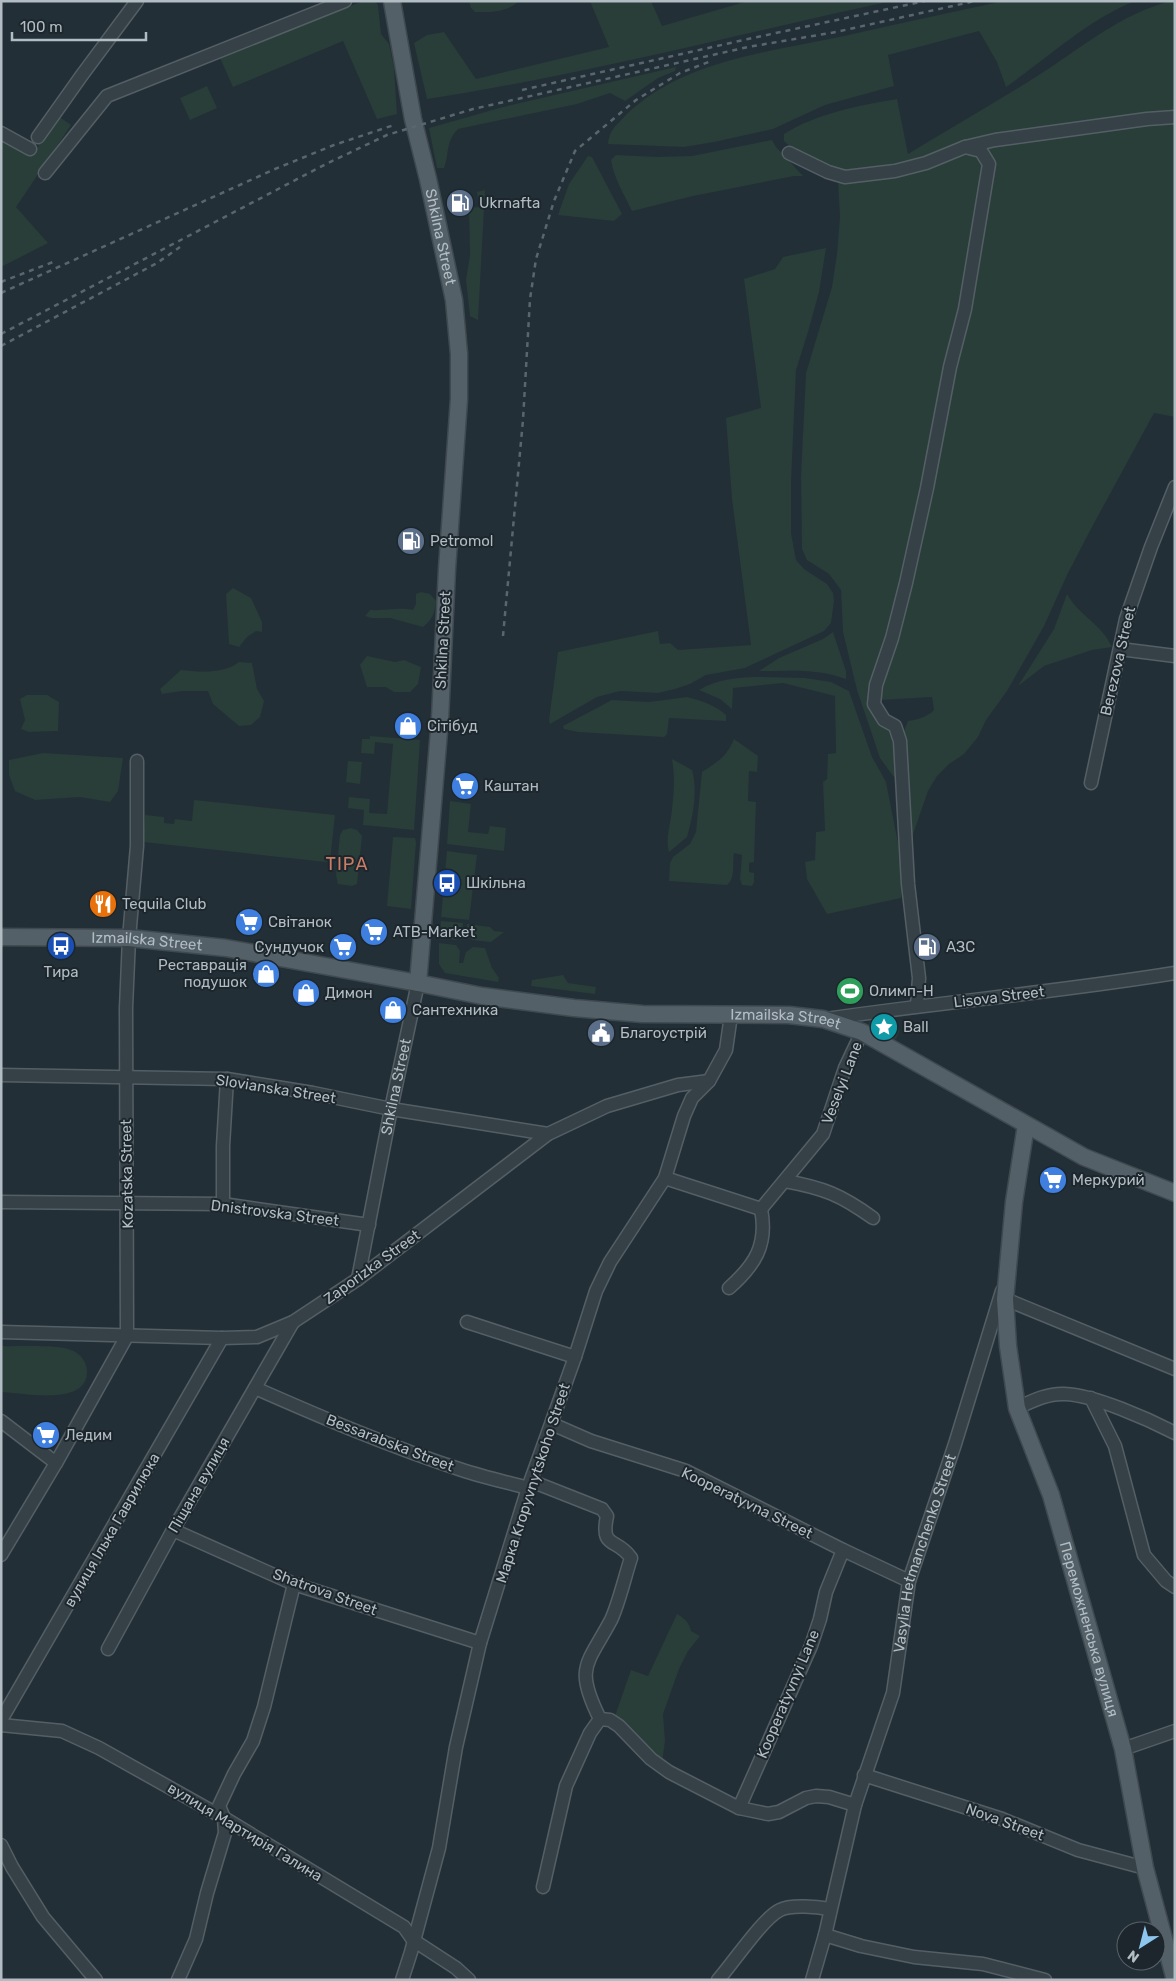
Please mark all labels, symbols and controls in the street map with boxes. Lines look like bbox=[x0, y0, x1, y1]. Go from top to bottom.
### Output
scale bar bbox=[12, 10, 146, 42]
text: 100 m bbox=[20, 18, 62, 36]
street label: Shkilna Street bbox=[421, 187, 460, 287]
fuel station icon: Ukrnafta bbox=[445, 188, 475, 218]
place label: Ukrnafta bbox=[479, 194, 540, 212]
fuel station icon: Petromol bbox=[396, 526, 426, 556]
place label: Petromol bbox=[430, 532, 494, 550]
street label: Shkilna Street bbox=[431, 591, 455, 689]
street label: Berezova Street bbox=[1097, 604, 1139, 717]
shop icon: Сітібуд bbox=[393, 711, 423, 741]
place label: Сітібуд bbox=[427, 717, 478, 735]
supermarket icon: Каштан bbox=[450, 771, 480, 801]
place label: Каштан bbox=[484, 777, 539, 795]
district label: ТІРА bbox=[326, 853, 368, 875]
bus stop icon: Шкільна bbox=[432, 868, 462, 898]
place label: Шкільна bbox=[466, 874, 526, 892]
restaurant icon: Tequila Club bbox=[88, 889, 118, 919]
place label: Tequila Club bbox=[122, 895, 207, 913]
supermarket icon: Світанок bbox=[234, 907, 264, 937]
place label: Світанок bbox=[268, 913, 332, 931]
supermarket icon: ATB-Market bbox=[359, 917, 389, 947]
place label: ATB-Market bbox=[393, 923, 475, 941]
street label: Izmailska Street bbox=[91, 929, 203, 955]
bus stop icon: Тира bbox=[46, 931, 76, 961]
supermarket icon: Сундучок bbox=[328, 932, 358, 962]
fuel station icon: АЗС bbox=[912, 932, 942, 962]
place label: Сундучок bbox=[255, 938, 324, 956]
place label: АЗС bbox=[946, 938, 975, 956]
place label: Реставрація подушок bbox=[158, 956, 247, 991]
shop icon: Реставрація подушок bbox=[251, 959, 281, 989]
place label: Тира bbox=[43, 963, 79, 981]
sports icon: Олимп-Н bbox=[835, 976, 865, 1006]
shop icon: Димон bbox=[291, 978, 321, 1008]
place label: Олимп-Н bbox=[869, 982, 934, 1000]
street label: Lisova Street bbox=[953, 982, 1046, 1012]
place label: Димон bbox=[325, 984, 373, 1002]
shop icon: Сантехника bbox=[378, 995, 408, 1025]
place label: Сантехника bbox=[412, 1001, 498, 1019]
street label: Izmailska Street bbox=[730, 1006, 843, 1033]
place icon: Ball bbox=[869, 1012, 899, 1042]
public building icon: Благоустрій bbox=[586, 1018, 616, 1048]
place label: Ball bbox=[903, 1018, 929, 1036]
place label: Благоустрій bbox=[620, 1024, 707, 1042]
street label: Shkilna Street bbox=[377, 1037, 415, 1136]
street label: Veselyi Lane bbox=[818, 1039, 866, 1127]
street label: Slovianska Street bbox=[215, 1071, 337, 1107]
street label: Kozatska Street bbox=[117, 1119, 137, 1229]
supermarket icon: Меркурий bbox=[1038, 1165, 1068, 1195]
place label: Меркурий bbox=[1072, 1171, 1145, 1189]
street label: Dnistrovska Street bbox=[210, 1196, 340, 1230]
street label: Zaporizka Street bbox=[320, 1226, 424, 1308]
street label: Марка Kropyvnytskoho Street bbox=[492, 1381, 574, 1585]
street label: Bessarabska Street bbox=[324, 1410, 457, 1476]
supermarket icon: Ледим bbox=[31, 1420, 61, 1450]
place label: Ледим bbox=[65, 1426, 112, 1444]
street label: Піщана вулиця bbox=[164, 1434, 234, 1536]
street label: вулиця Ілька Гаврилюка bbox=[60, 1450, 164, 1610]
street label: Vasylia Hetmanchenko Street bbox=[890, 1452, 960, 1654]
street label: Kooperatyvna Street bbox=[678, 1463, 816, 1543]
street label: Переможненська вулиця bbox=[1056, 1540, 1122, 1719]
street label: Shatrova Street bbox=[270, 1565, 380, 1619]
street label: Kooperatyvnyi Lane bbox=[753, 1627, 823, 1761]
street label: вулиця Мартирія Галина bbox=[165, 1779, 325, 1885]
street label: Nova Street bbox=[963, 1800, 1047, 1845]
north arrow bbox=[1116, 1921, 1166, 1971]
text: N bbox=[1125, 1946, 1143, 1966]

